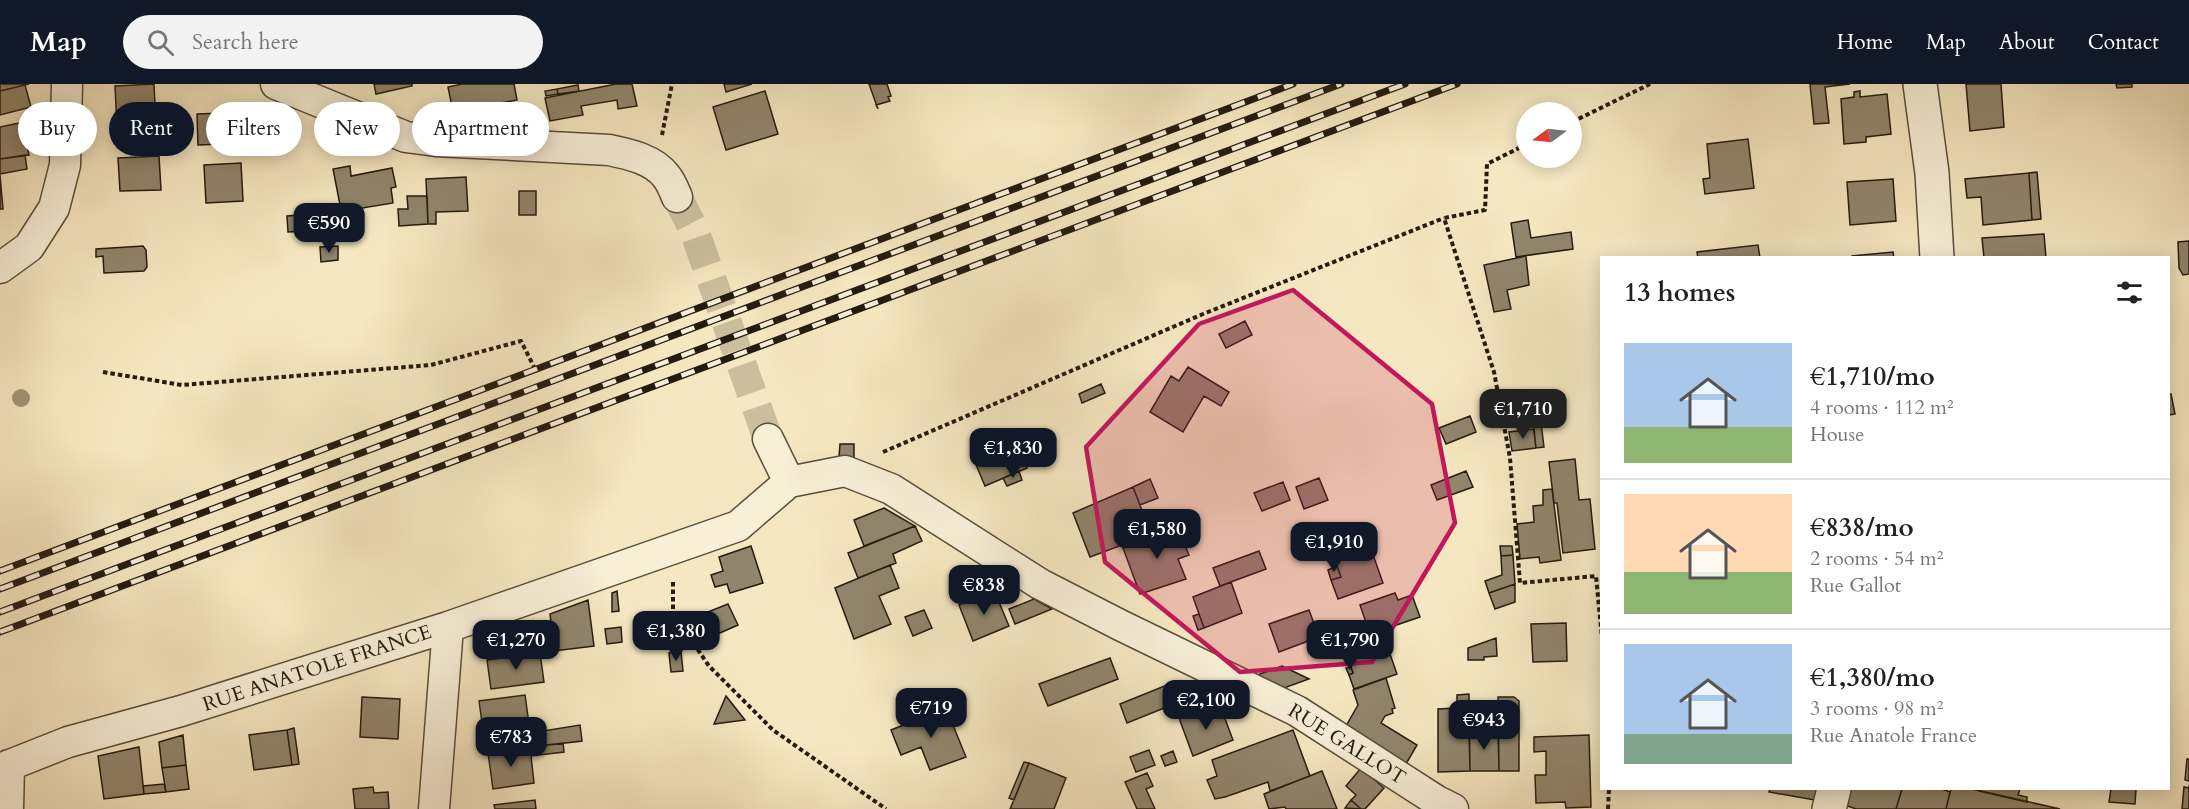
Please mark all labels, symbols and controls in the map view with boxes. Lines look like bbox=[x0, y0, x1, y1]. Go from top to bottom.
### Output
search box bbox=[123, 15, 543, 69]
text: Map bbox=[30, 23, 87, 61]
icon: search bbox=[144, 26, 177, 59]
text: Search here bbox=[192, 27, 299, 57]
text: Home bbox=[1837, 28, 1893, 57]
text: Map bbox=[1926, 28, 1966, 57]
text: About bbox=[1999, 28, 2055, 57]
text: Contact bbox=[2088, 28, 2159, 57]
chip: Buy bbox=[18, 102, 97, 156]
chip: Rent bbox=[109, 102, 194, 156]
chip: Filters bbox=[206, 102, 302, 156]
chip: New bbox=[314, 102, 400, 156]
chip: Apartment bbox=[412, 102, 549, 156]
north arrow bbox=[1516, 102, 1582, 168]
map controls bbox=[1516, 102, 1582, 168]
pin: €590 bbox=[293, 203, 365, 254]
text: €590 bbox=[308, 209, 350, 236]
text: 13 homes bbox=[1624, 275, 1735, 310]
icon: filters bbox=[2113, 276, 2146, 309]
text: €1,710/mo bbox=[1810, 359, 1935, 394]
icon: home bbox=[1672, 367, 1744, 439]
pin: €1,710 bbox=[1474, 389, 1572, 440]
text: 4 rooms · 112 m² bbox=[1810, 394, 1954, 421]
text: €1,710 bbox=[1494, 395, 1552, 422]
text: House bbox=[1810, 421, 1864, 448]
pin: €1,830 bbox=[964, 428, 1062, 479]
text: €1,830 bbox=[984, 434, 1042, 461]
pin: €1,580 bbox=[1108, 509, 1206, 560]
text: €838/mo bbox=[1810, 510, 1914, 545]
text: €1,580 bbox=[1128, 515, 1186, 542]
icon: home bbox=[1672, 518, 1744, 590]
pin: €1,910 bbox=[1285, 522, 1383, 573]
text: €1,910 bbox=[1305, 528, 1363, 555]
text: 2 rooms · 54 m² bbox=[1810, 545, 1943, 572]
pin: €838 bbox=[948, 565, 1020, 616]
text: €838 bbox=[963, 571, 1005, 598]
text: Rue Gallot bbox=[1810, 572, 1901, 599]
pin: €1,380 bbox=[627, 611, 725, 662]
text: €1,380 bbox=[647, 617, 705, 644]
street label: RUE ANATOLE FRANCE bbox=[199, 618, 435, 718]
pin: €1,270 bbox=[467, 620, 565, 671]
pin: €1,790 bbox=[1301, 620, 1399, 671]
text: €1,270 bbox=[487, 626, 545, 653]
text: €1,790 bbox=[1321, 626, 1379, 653]
text: €1,380/mo bbox=[1810, 660, 1935, 695]
icon: home bbox=[1672, 668, 1744, 740]
pin: €2,100 bbox=[1157, 680, 1255, 731]
text: €2,100 bbox=[1177, 686, 1235, 713]
pin: €719 bbox=[895, 688, 967, 739]
text: €719 bbox=[910, 694, 952, 721]
text: 3 rooms · 98 m² bbox=[1810, 695, 1943, 722]
street label: RUE GALLOT bbox=[1283, 697, 1411, 791]
pin: €943 bbox=[1448, 700, 1520, 751]
text: €943 bbox=[1463, 706, 1505, 733]
pin: €783 bbox=[475, 717, 547, 768]
text: Rue Anatole France bbox=[1810, 722, 1977, 749]
text: €783 bbox=[490, 723, 532, 750]

